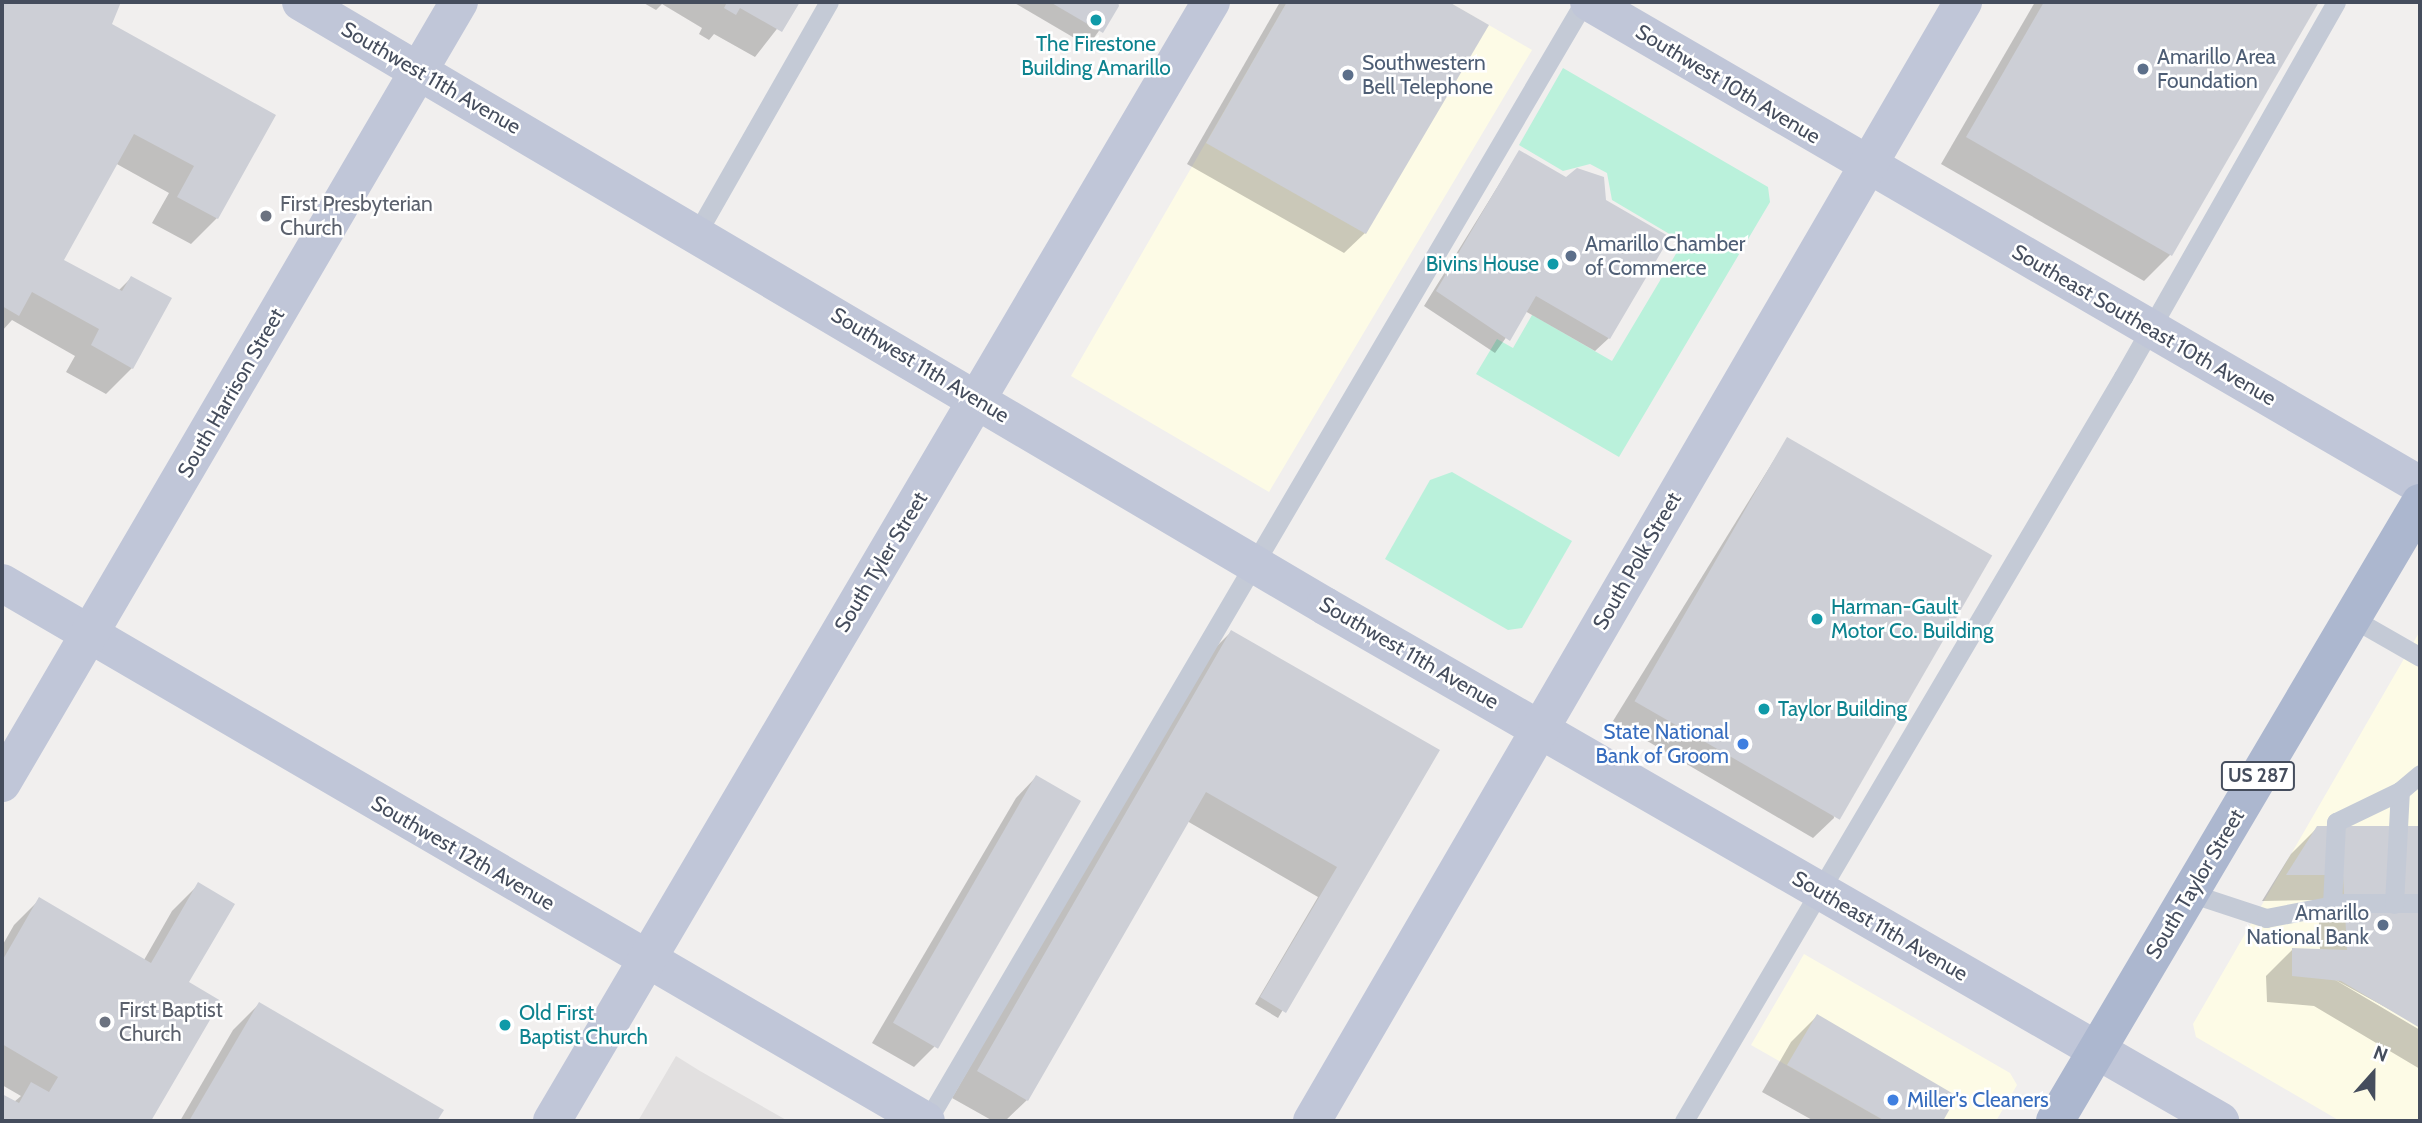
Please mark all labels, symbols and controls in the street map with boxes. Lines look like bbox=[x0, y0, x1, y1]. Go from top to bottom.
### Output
marker: The Firestone Building Amarillo bbox=[1088, 12, 1104, 28]
street label: Southwest 11th Avenue bbox=[337, 16, 525, 140]
street label: Southwest 10th Avenue bbox=[1631, 19, 1825, 149]
place label: The Firestone Building Amarillo bbox=[1021, 31, 1171, 81]
place label: Amarillo Area Foundation bbox=[2157, 44, 2276, 94]
place label: Southwestern Bell Telephone bbox=[1362, 50, 1493, 100]
marker: Amarillo Area Foundation bbox=[2135, 61, 2151, 77]
marker: Southwestern Bell Telephone bbox=[1340, 67, 1356, 83]
place label: First Presbyterian Church bbox=[280, 191, 433, 241]
marker: First Presbyterian Church bbox=[258, 208, 274, 224]
place label: Amarillo Chamber of Commerce bbox=[1585, 231, 1745, 281]
street label: Southeast Southeast 10th Avenue bbox=[2008, 239, 2280, 411]
marker: Amarillo Chamber of Commerce bbox=[1563, 248, 1579, 264]
place label: Bivins House bbox=[1426, 251, 1539, 277]
marker: Bivins House bbox=[1545, 256, 1561, 272]
street label: Southwest 11th Avenue bbox=[827, 302, 1013, 428]
street label: South Harrison Street bbox=[172, 304, 290, 482]
street label: South Tyler Street bbox=[829, 487, 933, 637]
street label: South Polk Street bbox=[1588, 488, 1686, 634]
street label: Southwest 11th Avenue bbox=[1315, 591, 1503, 715]
place label: Harman-Gault Motor Co. Building bbox=[1831, 594, 1993, 644]
marker: Harman-Gault Motor Co. Building bbox=[1809, 611, 1825, 627]
place label: Taylor Building bbox=[1778, 696, 1907, 722]
marker: Taylor Building bbox=[1756, 701, 1772, 717]
place label: State National Bank of Groom bbox=[1596, 719, 1729, 769]
marker: State National Bank of Groom bbox=[1735, 736, 1751, 752]
road number: US 287 bbox=[2220, 761, 2296, 792]
street label: Southwest 12th Avenue bbox=[367, 790, 559, 916]
street label: South Taylor Street bbox=[2140, 805, 2250, 963]
street label: Southeast 11th Avenue bbox=[1788, 866, 1972, 986]
place label: Amarillo National Bank bbox=[2246, 900, 2369, 950]
marker: Amarillo National Bank bbox=[2375, 917, 2391, 933]
place label: First Baptist Church bbox=[119, 997, 223, 1047]
place label: Old First Baptist Church bbox=[519, 1000, 648, 1050]
marker: First Baptist Church bbox=[97, 1014, 113, 1030]
marker: Old First Baptist Church bbox=[497, 1017, 513, 1033]
north arrow bbox=[2338, 1039, 2408, 1109]
text: N bbox=[2370, 1041, 2391, 1067]
place label: Miller's Cleaners bbox=[1907, 1087, 2049, 1113]
marker: Miller's Cleaners bbox=[1885, 1092, 1901, 1108]

